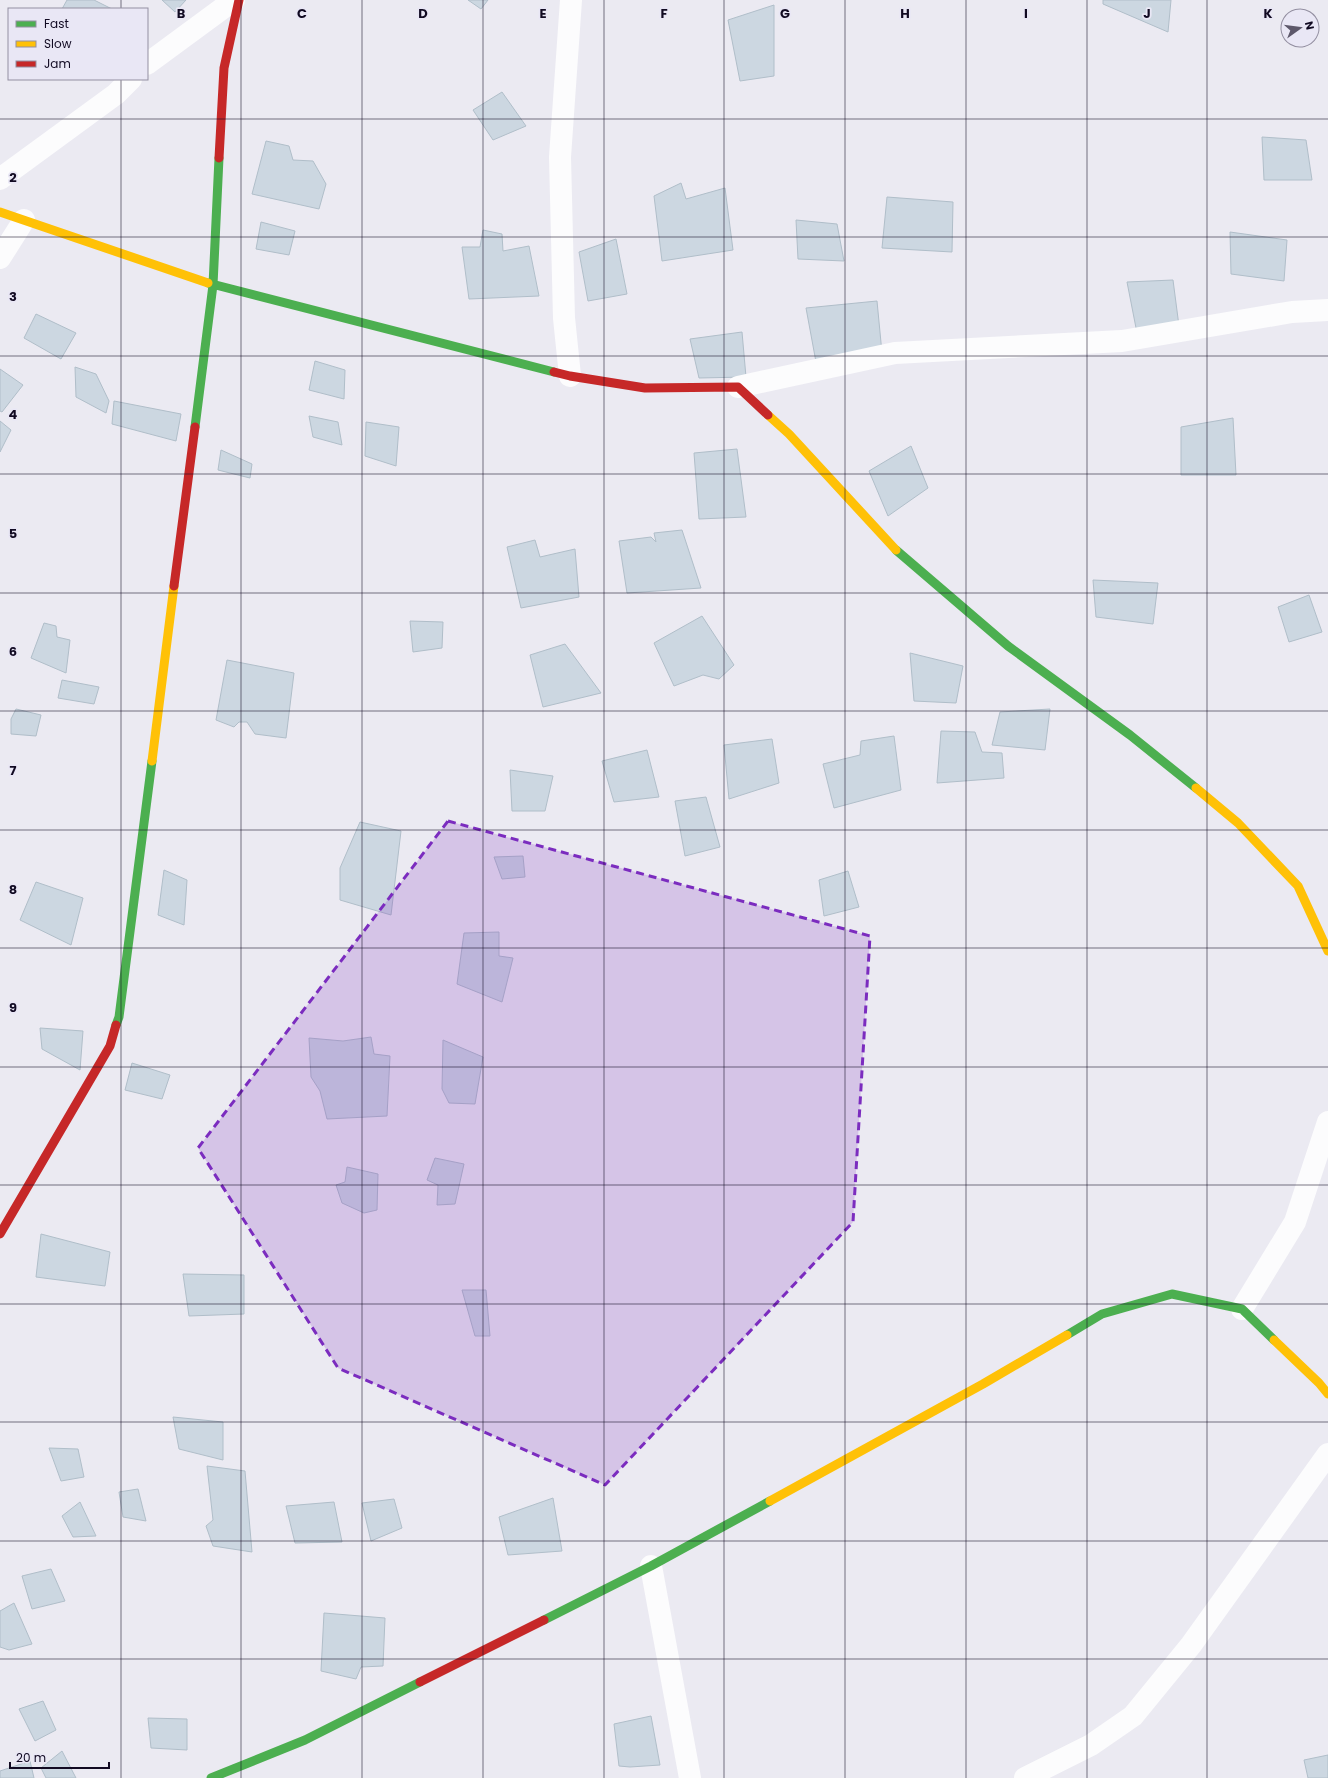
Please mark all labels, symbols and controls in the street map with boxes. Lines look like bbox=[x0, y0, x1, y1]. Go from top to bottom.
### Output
text: B bbox=[177, 4, 186, 23]
text: C bbox=[297, 4, 307, 23]
text: D bbox=[418, 4, 428, 23]
text: E bbox=[539, 4, 547, 23]
text: F bbox=[660, 4, 668, 23]
text: G bbox=[780, 4, 790, 23]
text: H bbox=[900, 4, 910, 23]
text: I bbox=[1024, 4, 1028, 23]
text: J bbox=[1143, 4, 1151, 23]
text: K bbox=[1263, 4, 1273, 23]
legend bbox=[8, 8, 148, 80]
north arrow bbox=[1280, 8, 1320, 48]
text: Fast bbox=[44, 15, 69, 32]
text: N bbox=[1301, 20, 1318, 32]
text: Slow bbox=[44, 35, 72, 52]
text: Jam bbox=[44, 55, 71, 72]
text: 2 bbox=[9, 168, 17, 187]
text: 3 bbox=[9, 287, 17, 306]
text: 4 bbox=[9, 405, 18, 424]
text: 5 bbox=[9, 524, 17, 543]
text: 6 bbox=[9, 642, 17, 661]
text: 7 bbox=[10, 761, 17, 780]
text: 8 bbox=[9, 880, 17, 899]
text: 9 bbox=[9, 998, 17, 1017]
scale bar bbox=[10, 1744, 109, 1770]
text: 20 m bbox=[16, 1749, 46, 1766]

